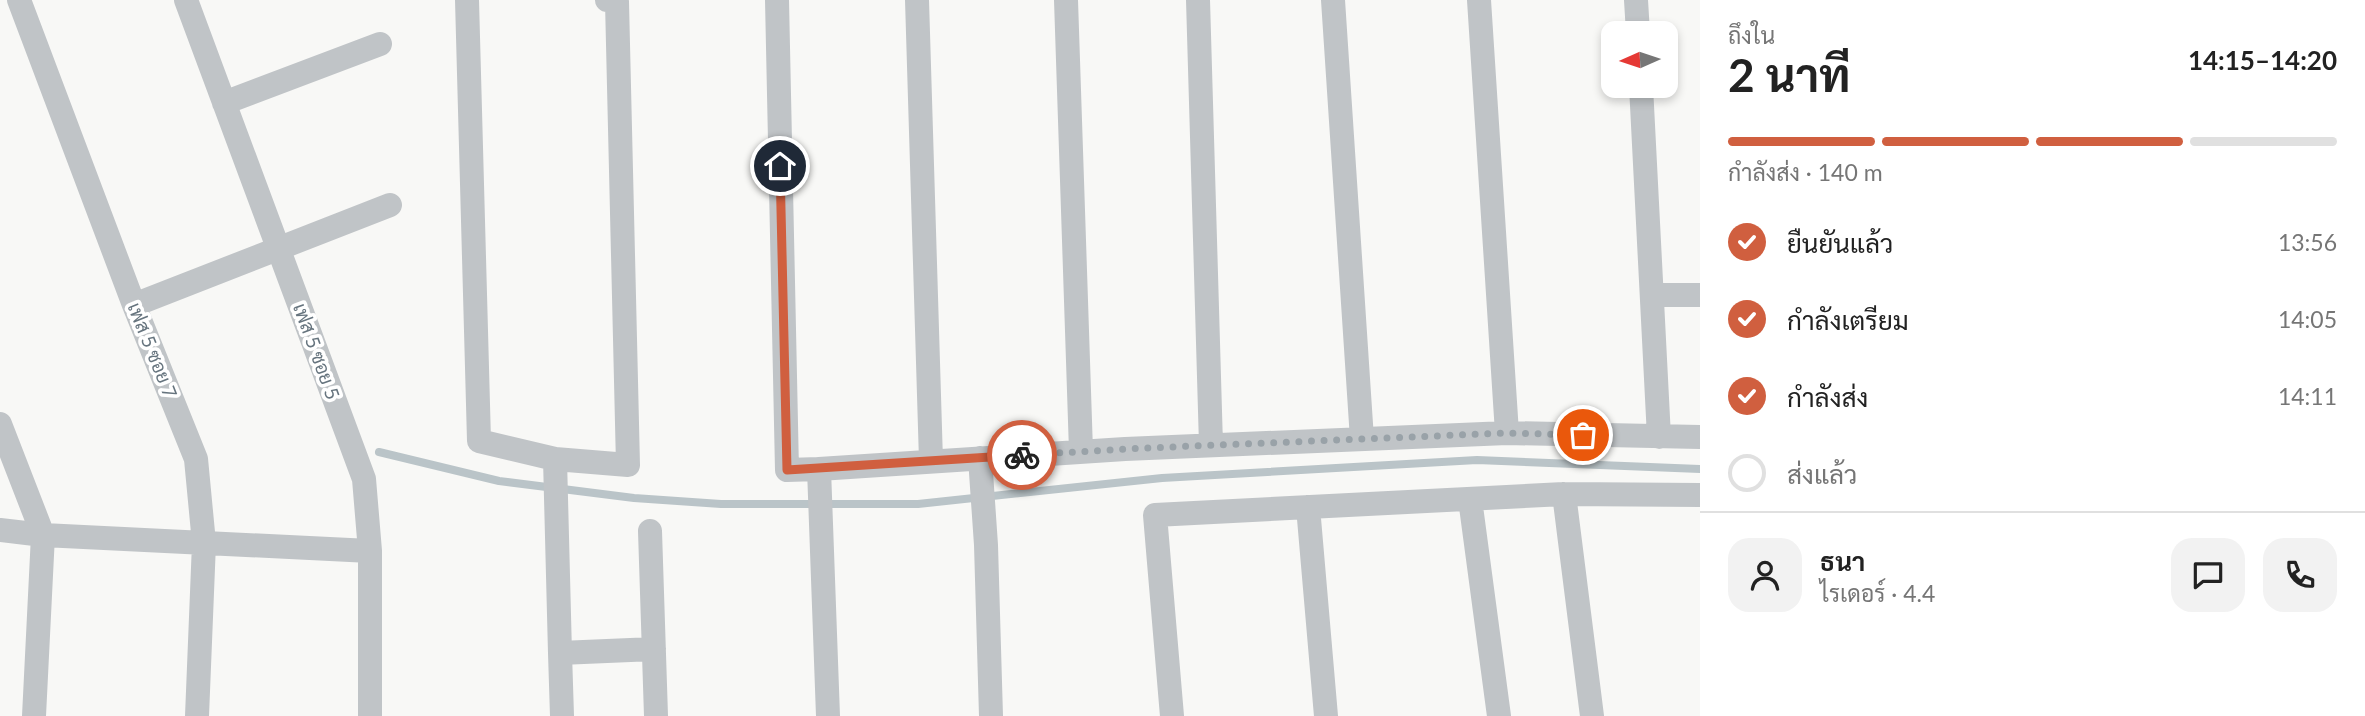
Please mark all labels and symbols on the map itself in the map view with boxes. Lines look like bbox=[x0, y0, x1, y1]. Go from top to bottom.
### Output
north arrow bbox=[1601, 21, 1678, 98]
pin bbox=[750, 136, 810, 196]
street label: เฟส 5 ซอย 7 bbox=[123, 299, 183, 401]
street label: เฟส 5 ซอย 5 bbox=[289, 300, 345, 402]
pin bbox=[1553, 405, 1613, 465]
courier bbox=[987, 420, 1057, 490]

